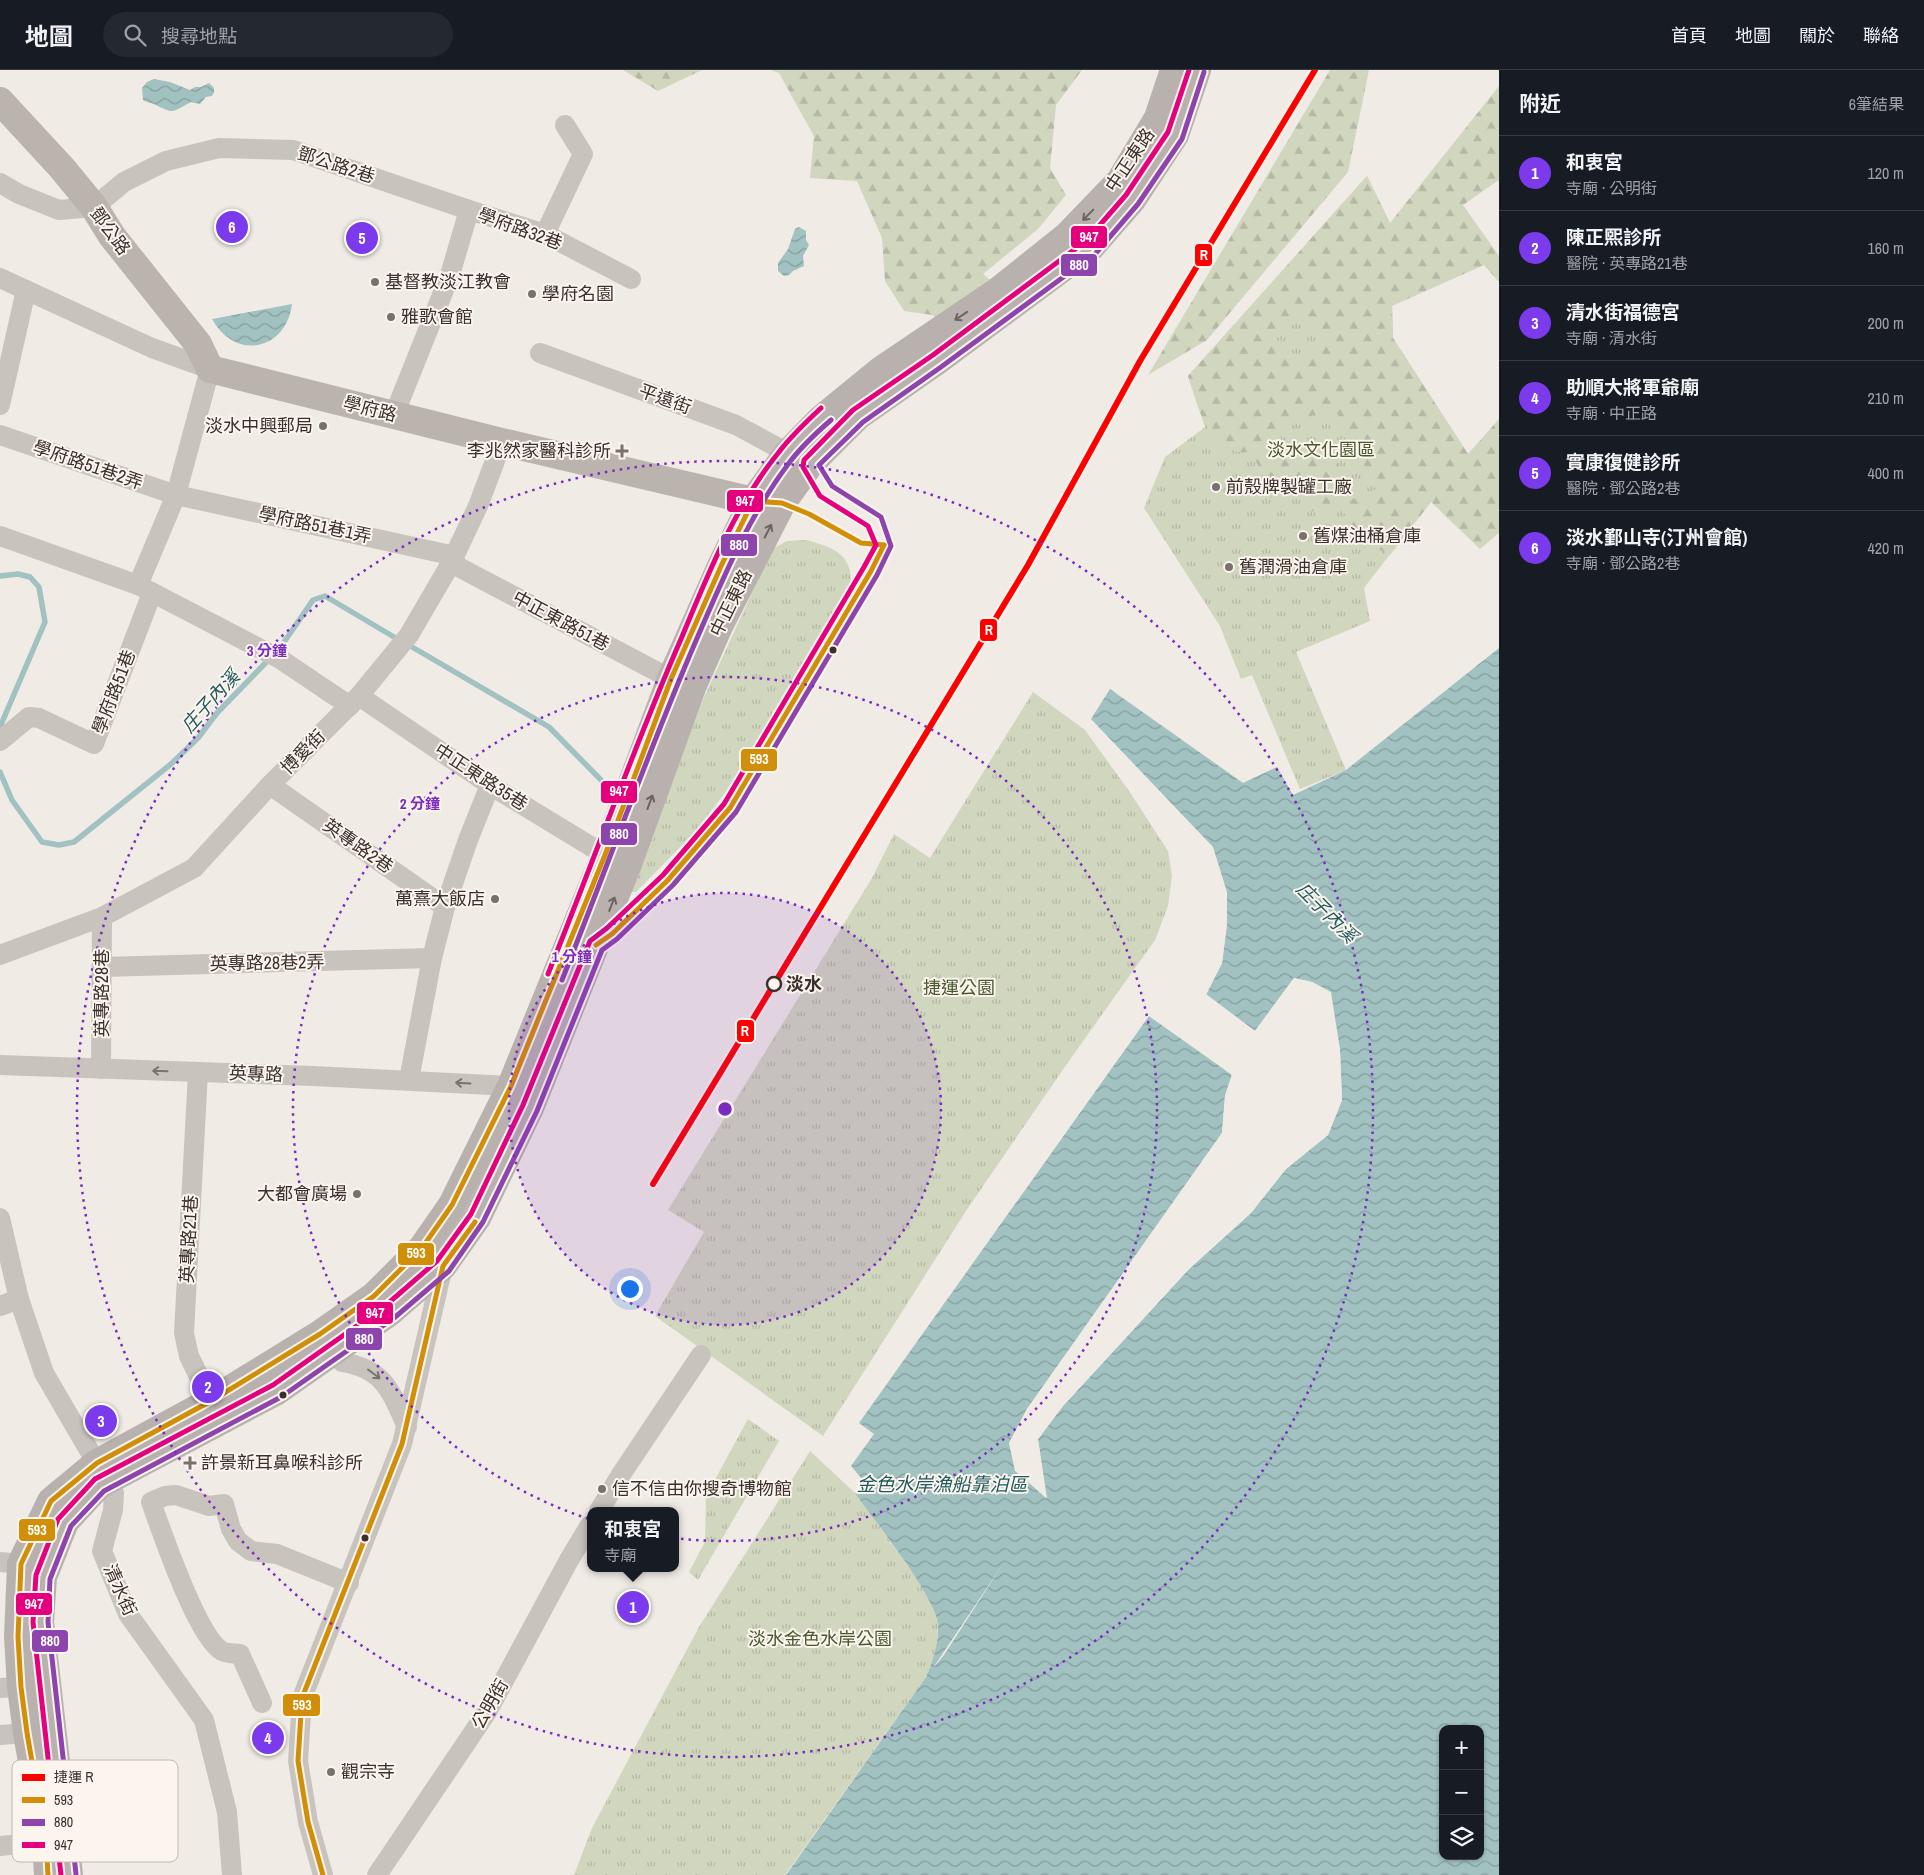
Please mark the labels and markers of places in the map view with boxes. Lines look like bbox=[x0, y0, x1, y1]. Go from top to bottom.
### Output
pin: 6 bbox=[216, 208, 248, 246]
pin: 5 bbox=[346, 219, 378, 257]
place label: 基督教淡江教會 bbox=[385, 269, 511, 294]
marker: 基督教淡江教會 bbox=[369, 276, 381, 288]
place label: 學府名園 bbox=[542, 281, 614, 306]
marker: 學府名園 bbox=[526, 288, 538, 300]
place label: 雅歌會館 bbox=[401, 304, 473, 329]
marker: 雅歌會館 bbox=[385, 311, 397, 323]
place label: 淡水中興郵局 bbox=[205, 413, 313, 438]
marker: 淡水中興郵局 bbox=[317, 420, 329, 432]
place label: 李兆然家醫科診所 bbox=[467, 438, 611, 463]
marker: 李兆然家醫科診所 bbox=[615, 444, 629, 458]
place label: 前殼牌製罐工廠 bbox=[1226, 474, 1352, 499]
marker: 前殼牌製罐工廠 bbox=[1210, 481, 1222, 493]
place label: 舊煤油桶倉庫 bbox=[1313, 523, 1421, 548]
marker: 舊煤油桶倉庫 bbox=[1297, 530, 1309, 542]
place label: 舊潤滑油倉庫 bbox=[1239, 554, 1347, 579]
marker: 舊潤滑油倉庫 bbox=[1223, 561, 1235, 573]
unlabelled marker bbox=[828, 645, 838, 655]
place label: 萬熹大飯店 bbox=[395, 886, 485, 911]
marker: 萬熹大飯店 bbox=[489, 893, 501, 905]
place label: 淡水 bbox=[786, 971, 822, 996]
marker: 淡水 bbox=[766, 976, 782, 992]
centre of rings bbox=[716, 1100, 734, 1118]
place label: 大都會廣場 bbox=[257, 1181, 347, 1206]
marker: 大都會廣場 bbox=[351, 1188, 363, 1200]
pin: 2 bbox=[192, 1368, 224, 1406]
unlabelled marker bbox=[278, 1390, 288, 1400]
pin: 3 bbox=[85, 1402, 117, 1440]
place label: 許景新耳鼻喉科診所 bbox=[201, 1450, 363, 1475]
marker: 許景新耳鼻喉科診所 bbox=[183, 1456, 197, 1470]
place label: 信不信由你搜奇博物館 bbox=[612, 1476, 792, 1501]
marker: 信不信由你搜奇博物館 bbox=[596, 1483, 608, 1495]
unlabelled marker bbox=[360, 1533, 370, 1543]
pin: 1 bbox=[617, 1588, 649, 1626]
pin: 4 bbox=[252, 1719, 284, 1757]
place label: 觀宗寺 bbox=[341, 1759, 395, 1784]
marker: 觀宗寺 bbox=[325, 1766, 337, 1778]

